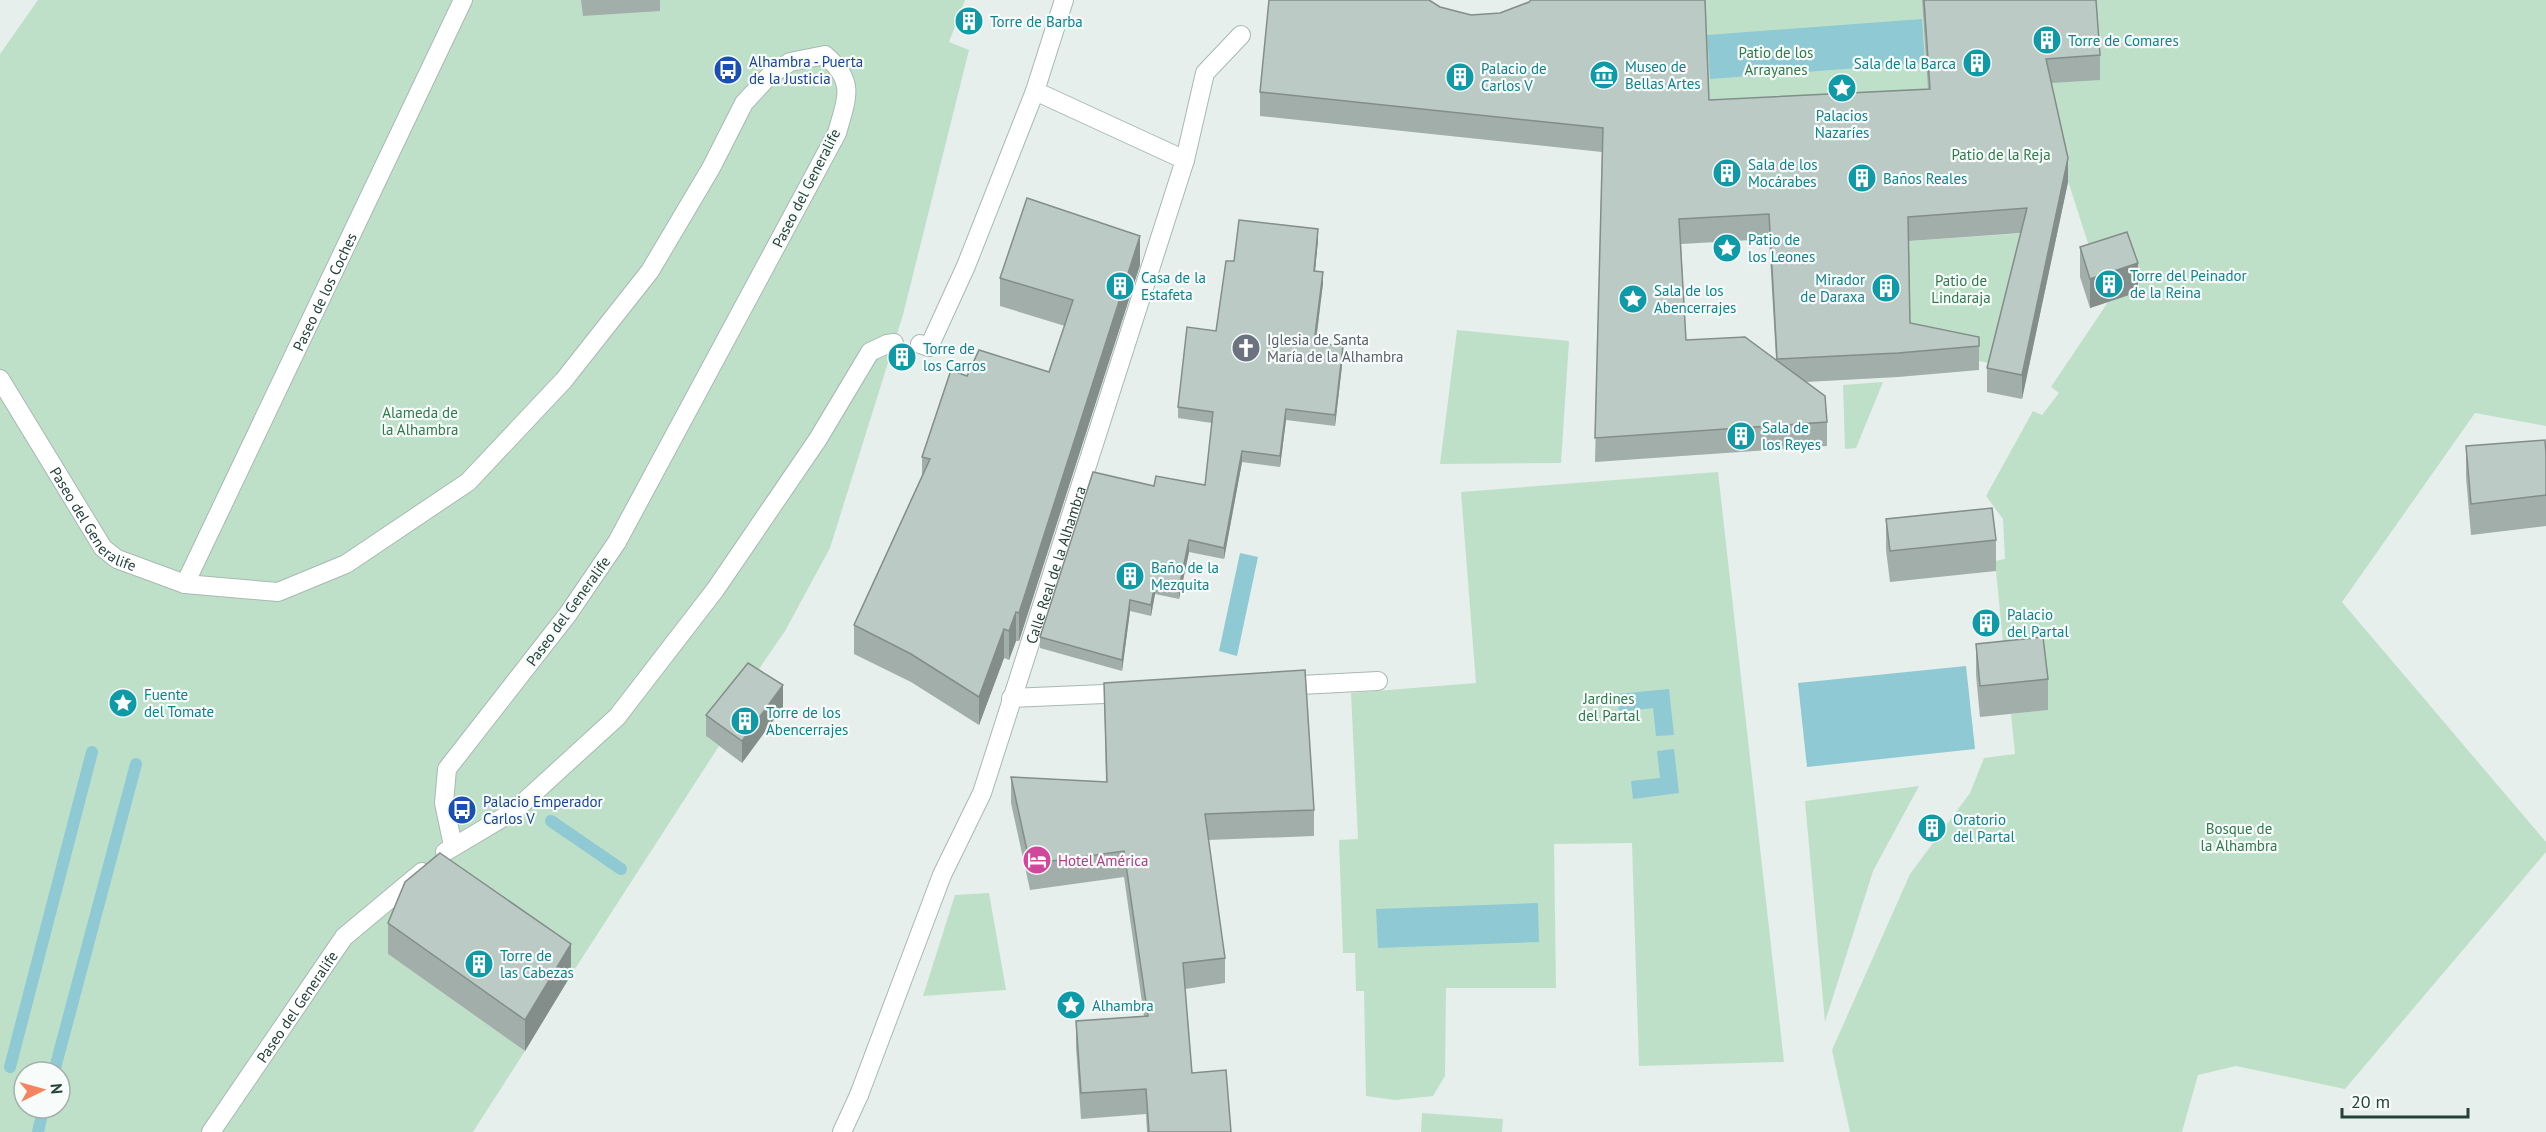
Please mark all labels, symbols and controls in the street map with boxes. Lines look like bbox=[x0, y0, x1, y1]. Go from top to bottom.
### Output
building icon: Torre de Barba bbox=[953, 5, 985, 37]
place label: Torre de Barba bbox=[990, 12, 1083, 31]
building icon: Torre de Comares bbox=[2031, 24, 2063, 56]
place label: Torre de Comares bbox=[2068, 31, 2179, 50]
park label: Patio de los Arrayanes bbox=[1739, 43, 1813, 79]
building icon: Sala de la Barca bbox=[1961, 47, 1993, 79]
place label: Alhambra - Puerta de la Justicia bbox=[749, 52, 863, 88]
bus stop icon: Alhambra - Puerta de la Justicia bbox=[712, 54, 744, 86]
place label: Sala de la Barca bbox=[1854, 54, 1956, 73]
place label: Museo de Bellas Artes bbox=[1625, 57, 1701, 93]
place label: Palacio de Carlos V bbox=[1481, 59, 1547, 95]
museum icon: Museo de Bellas Artes bbox=[1588, 59, 1620, 91]
building icon: Palacio de Carlos V bbox=[1444, 61, 1476, 93]
place icon: Palacios Nazaríes bbox=[1826, 72, 1858, 104]
place label: Palacios Nazaríes bbox=[1815, 106, 1869, 142]
street label: Paseo del Generalife bbox=[768, 125, 844, 251]
park label: Patio de la Reja bbox=[1951, 145, 2051, 164]
place label: Sala de los Mocárabes bbox=[1748, 155, 1818, 191]
building icon: Sala de los Mocárabes bbox=[1711, 157, 1743, 189]
building icon: Baños Reales bbox=[1846, 162, 1878, 194]
place label: Baños Reales bbox=[1883, 169, 1967, 188]
street label: Paseo de los Coches bbox=[288, 229, 360, 354]
place label: Patio de los Leones bbox=[1748, 230, 1815, 266]
place icon: Patio de los Leones bbox=[1711, 232, 1743, 264]
place label: Torre del Peinador de la Reina bbox=[2130, 266, 2247, 302]
place label: Casa de la Estafeta bbox=[1141, 268, 1206, 304]
building icon: Torre del Peinador de la Reina bbox=[2093, 268, 2125, 300]
building icon: Casa de la Estafeta bbox=[1104, 270, 1136, 302]
place label: Mirador de Daraxa bbox=[1800, 270, 1865, 306]
park label: Patio de Lindaraja bbox=[1931, 271, 1991, 307]
building icon: Mirador de Daraxa bbox=[1870, 272, 1902, 304]
place label: Sala de los Abencerrajes bbox=[1654, 281, 1736, 317]
place icon: Sala de los Abencerrajes bbox=[1617, 283, 1649, 315]
place label: Iglesia de Santa María de la Alhambra bbox=[1267, 330, 1404, 366]
church icon: Iglesia de Santa María de la Alhambra bbox=[1230, 332, 1262, 364]
place label: Torre de los Carros bbox=[923, 339, 986, 375]
building icon: Torre de los Carros bbox=[886, 341, 918, 373]
park label: Alameda de la Alhambra bbox=[382, 403, 458, 439]
place label: Sala de los Reyes bbox=[1762, 418, 1821, 454]
building icon: Sala de los Reyes bbox=[1725, 420, 1757, 452]
street label: Paseo del Generalife bbox=[46, 463, 139, 575]
street label: Calle Real de la Alhambra bbox=[1021, 484, 1089, 646]
street label: Paseo del Generalife bbox=[522, 552, 614, 670]
place label: Baño de la Mezquita bbox=[1151, 558, 1219, 594]
building icon: Baño de la Mezquita bbox=[1114, 560, 1146, 592]
place label: Palacio del Partal bbox=[2007, 605, 2069, 641]
building icon: Palacio del Partal bbox=[1970, 607, 2002, 639]
place label: Fuente del Tomate bbox=[144, 685, 214, 721]
place icon: Fuente del Tomate bbox=[107, 687, 139, 719]
park label: Jardines del Partal bbox=[1578, 689, 1641, 725]
place label: Torre de los Abencerrajes bbox=[766, 703, 848, 739]
building icon: Torre de los Abencerrajes bbox=[729, 705, 761, 737]
place label: Palacio Emperador Carlos V bbox=[483, 792, 603, 828]
bus stop icon: Palacio Emperador Carlos V bbox=[446, 794, 478, 826]
place label: Oratorio del Partal bbox=[1953, 810, 2015, 846]
building icon: Oratorio del Partal bbox=[1916, 812, 1948, 844]
park label: Bosque de la Alhambra bbox=[2201, 819, 2277, 855]
hotel icon: Hotel América bbox=[1021, 844, 1053, 876]
place label: Hotel América bbox=[1058, 851, 1148, 870]
place label: Torre de las Cabezas bbox=[500, 946, 574, 982]
street label: Paseo del Generalife bbox=[252, 947, 341, 1066]
building icon: Torre de las Cabezas bbox=[463, 948, 495, 980]
place icon: Alhambra bbox=[1055, 989, 1087, 1021]
place label: Alhambra bbox=[1092, 996, 1154, 1015]
north arrow bbox=[12, 1060, 72, 1120]
scale bar bbox=[2342, 1081, 2468, 1119]
text: N bbox=[47, 1083, 67, 1095]
text: 20 m bbox=[2351, 1090, 2390, 1113]

